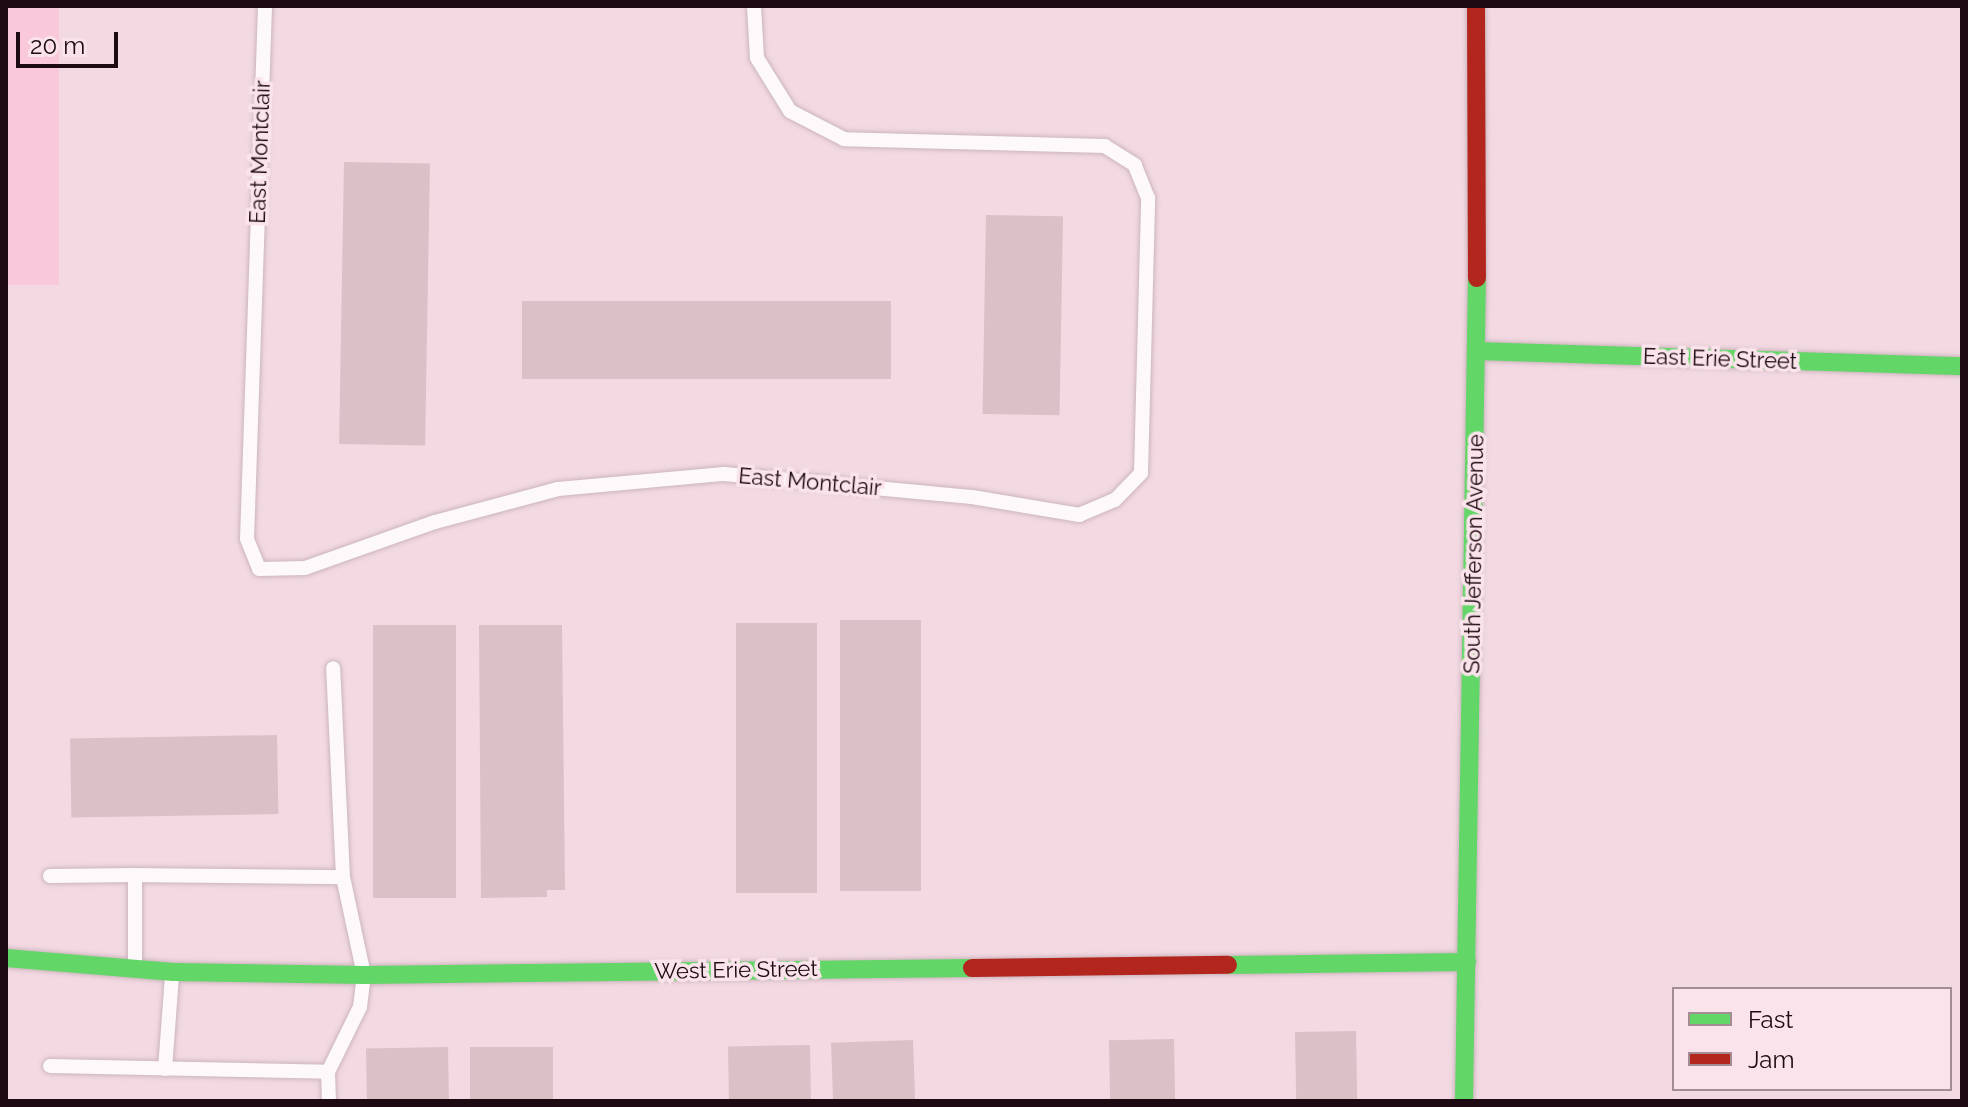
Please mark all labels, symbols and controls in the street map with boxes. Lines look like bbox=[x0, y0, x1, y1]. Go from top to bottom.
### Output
scale bar bbox=[20, 16, 122, 66]
text: 20 m bbox=[30, 31, 85, 60]
street label: East Montclair bbox=[244, 80, 276, 224]
street label: East Erie Street bbox=[1642, 343, 1798, 375]
street label: South Jefferson Avenue bbox=[1459, 433, 1489, 675]
street label: East Montclair bbox=[737, 463, 883, 501]
street label: West Erie Street bbox=[654, 955, 818, 985]
legend bbox=[1672, 987, 1952, 1091]
text: Fast bbox=[1748, 1005, 1793, 1034]
text: Jam bbox=[1748, 1045, 1794, 1074]

